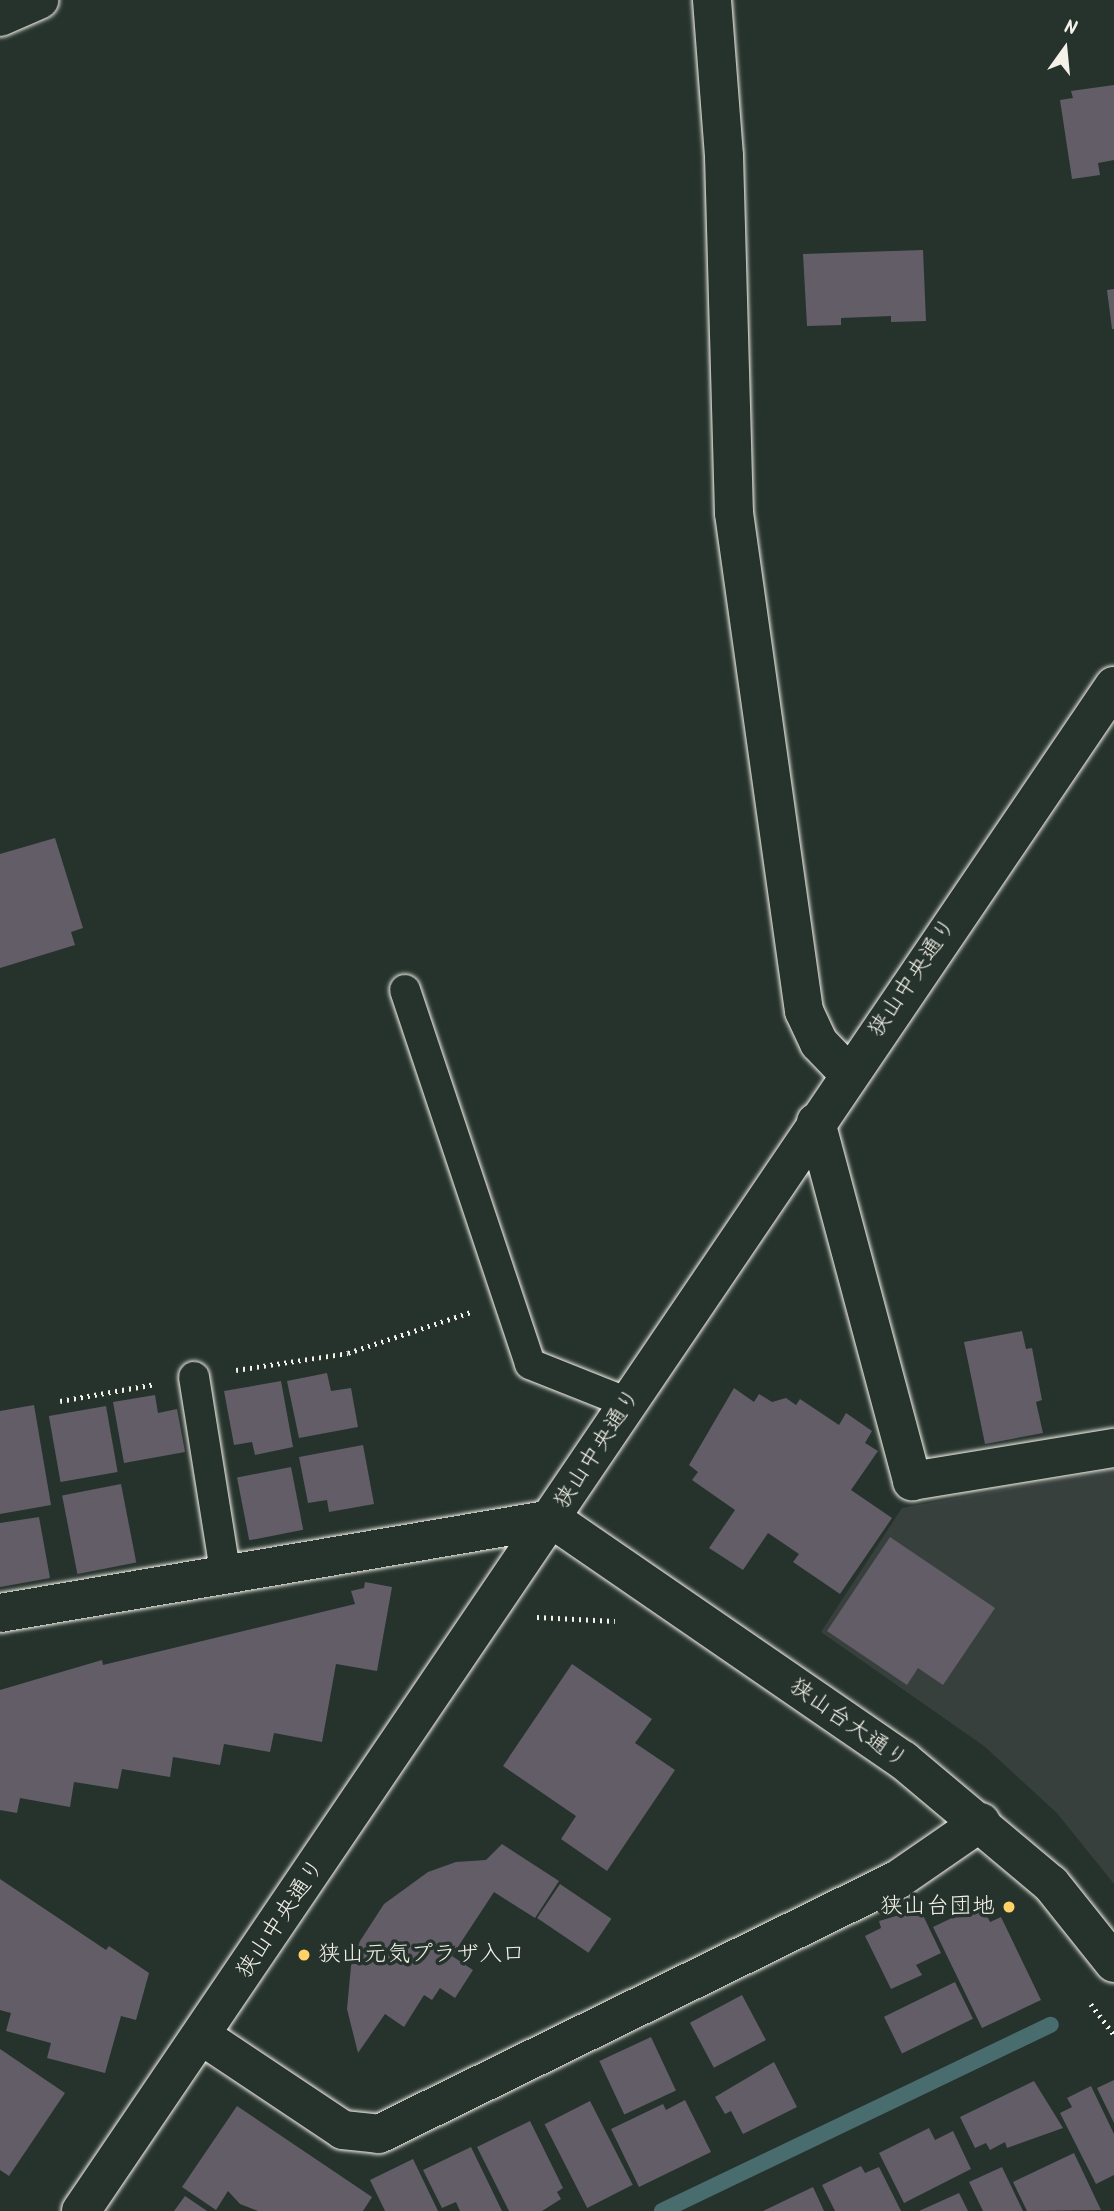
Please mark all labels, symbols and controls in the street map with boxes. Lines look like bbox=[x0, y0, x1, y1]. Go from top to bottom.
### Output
text: N bbox=[1061, 13, 1080, 45]
north arrow bbox=[1030, 14, 1100, 84]
street label: 狭山中央通り bbox=[863, 913, 963, 1043]
street label: 狭山中央通り bbox=[549, 1384, 647, 1514]
street label: 狭山台大通り bbox=[784, 1673, 912, 1775]
street label: 狭山中央通り bbox=[231, 1854, 331, 1984]
place label: 狭山台団地 bbox=[880, 1893, 995, 1921]
marker: 狭山台団地 bbox=[1001, 1899, 1017, 1915]
place label: 狭山元気プラザ入口 bbox=[318, 1941, 525, 1969]
marker: 狭山元気プラザ入口 bbox=[296, 1947, 312, 1963]

